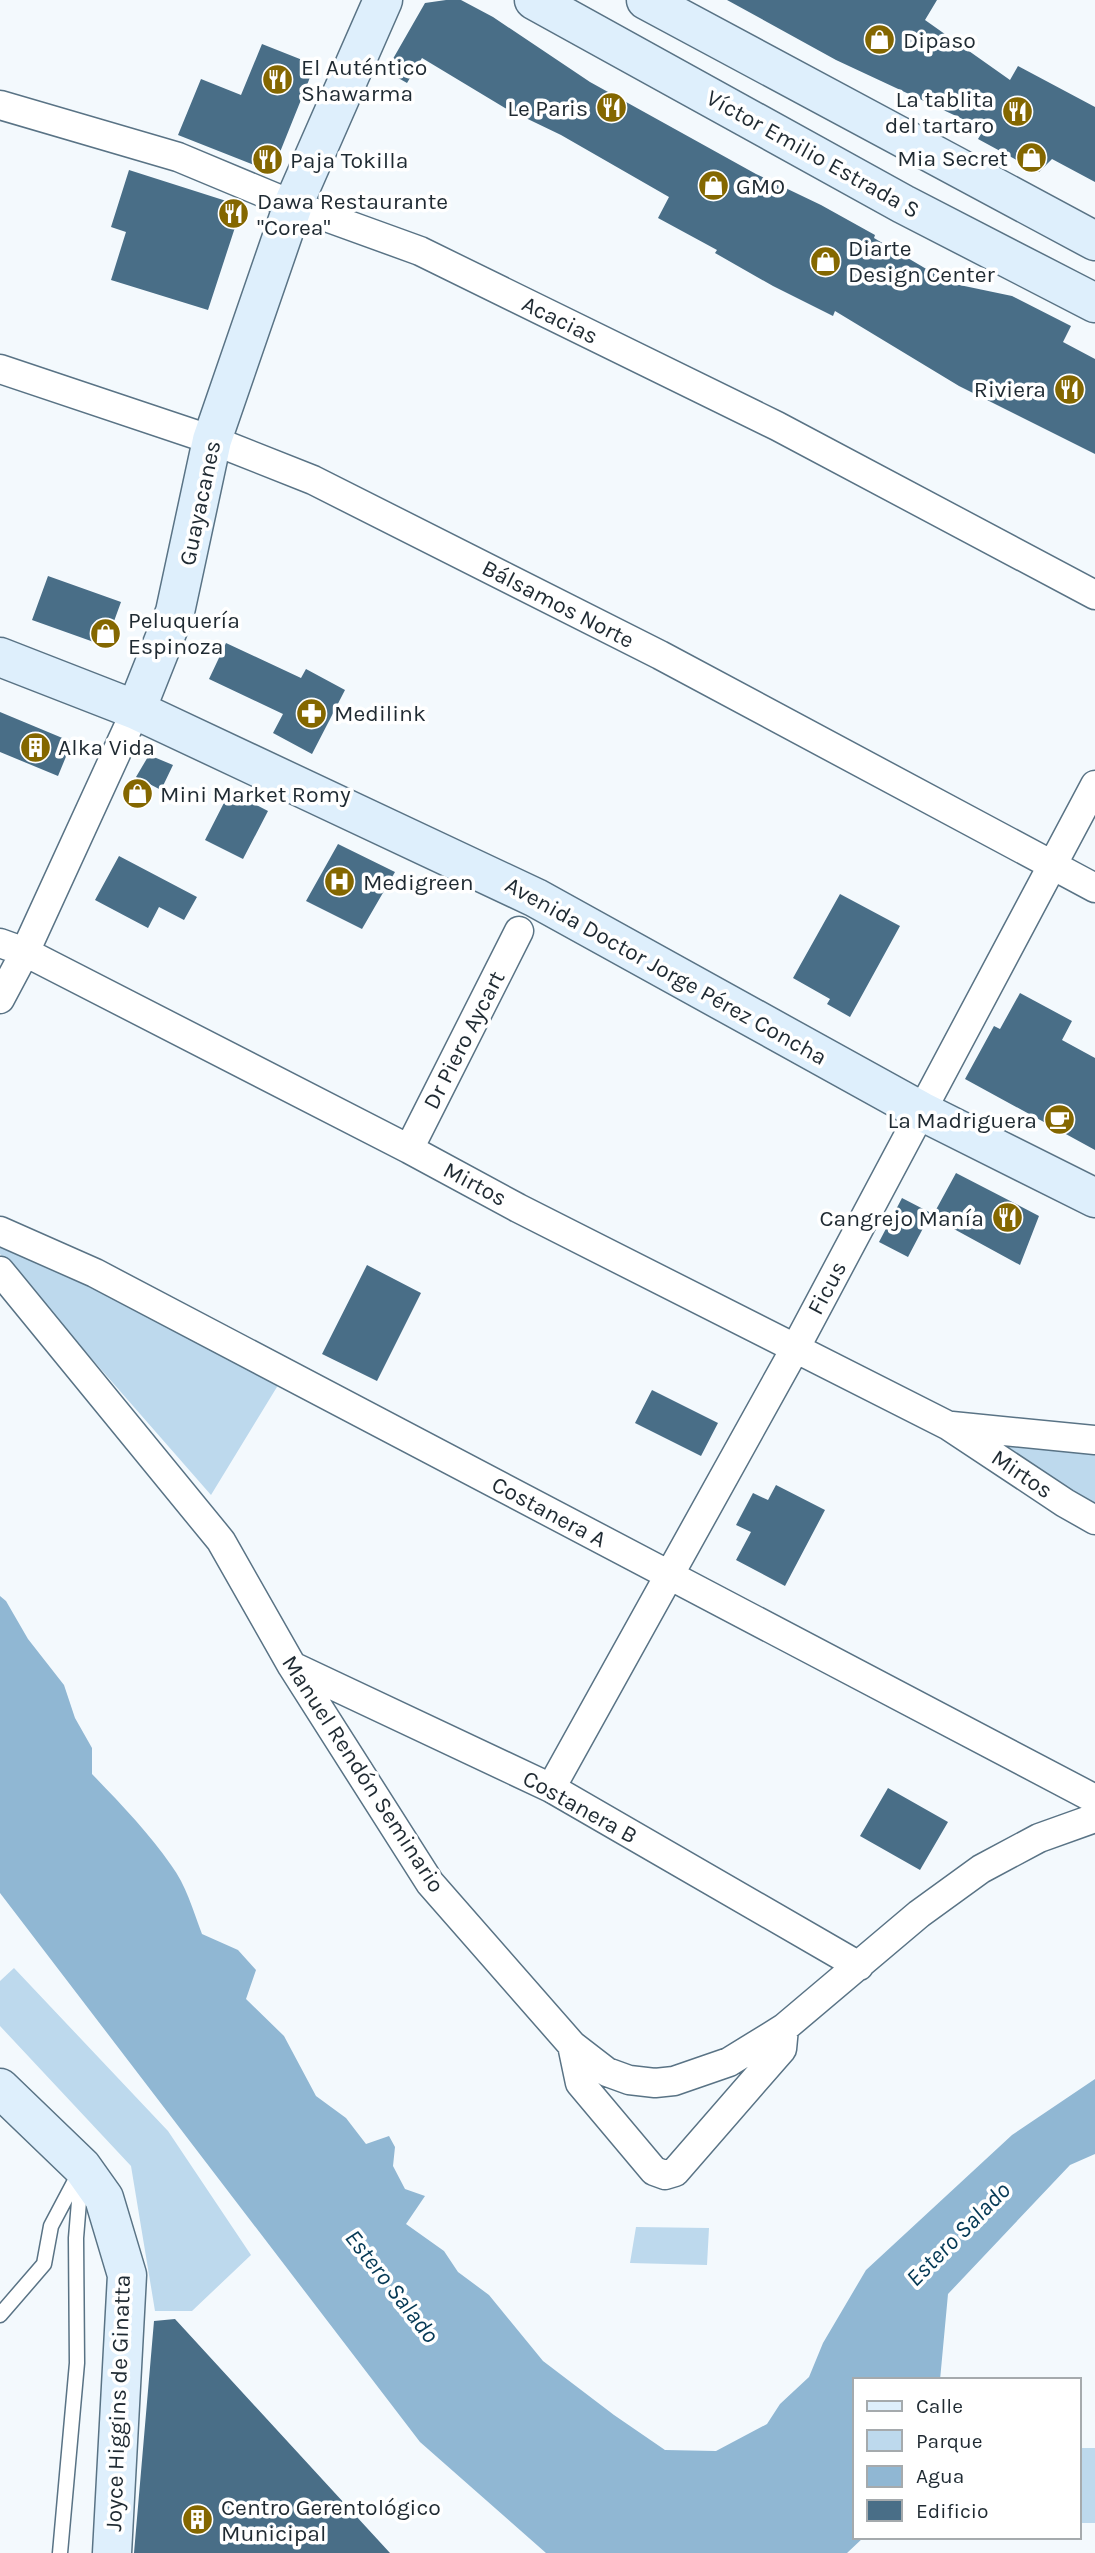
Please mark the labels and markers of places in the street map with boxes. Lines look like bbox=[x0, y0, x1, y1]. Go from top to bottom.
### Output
shop icon: Dipaso bbox=[863, 23, 897, 57]
place label: Dipaso bbox=[903, 27, 976, 54]
place label: El Auténtico Shawarma bbox=[301, 54, 427, 107]
restaurant icon: El Auténtico Shawarma bbox=[261, 63, 295, 97]
place label: La tablita del tartaro bbox=[885, 86, 994, 139]
restaurant icon: Le Paris bbox=[594, 91, 628, 125]
place label: Le Paris bbox=[507, 95, 588, 122]
restaurant icon: La tablita del tartaro bbox=[1000, 95, 1034, 129]
shop icon: Mia Secret bbox=[1014, 141, 1048, 175]
restaurant icon: Paja Tokilla bbox=[250, 143, 284, 177]
place label: Mia Secret bbox=[897, 145, 1008, 172]
place label: Paja Tokilla bbox=[290, 147, 408, 174]
shop icon: GMO bbox=[696, 169, 730, 203]
place label: GMO bbox=[736, 173, 785, 200]
place label: Dawa Restaurante "Corea" bbox=[257, 188, 448, 241]
restaurant icon: Dawa Restaurante "Corea" bbox=[217, 197, 251, 231]
place label: Diarte Design Center bbox=[848, 235, 996, 288]
shop icon: Diarte Design Center bbox=[808, 244, 842, 278]
restaurant icon: Riviera bbox=[1052, 372, 1086, 406]
place label: Riviera bbox=[974, 376, 1046, 403]
place label: Peluquería Espinoza bbox=[128, 607, 240, 660]
shop icon: Peluquería Espinoza bbox=[88, 616, 122, 650]
pharmacy icon: Medilink bbox=[294, 696, 328, 730]
place label: Medilink bbox=[334, 700, 426, 727]
building icon: Alka Vida bbox=[18, 730, 52, 764]
place label: Alka Vida bbox=[58, 734, 155, 761]
shop icon: Mini Market Romy bbox=[120, 777, 154, 811]
place label: Mini Market Romy bbox=[160, 781, 351, 808]
hospital icon: Medigreen bbox=[323, 865, 357, 899]
place label: Medigreen bbox=[363, 869, 474, 896]
cafe icon: La Madriguera bbox=[1043, 1103, 1077, 1137]
place label: La Madriguera bbox=[887, 1107, 1037, 1134]
restaurant icon: Cangrejo Manía bbox=[990, 1201, 1024, 1235]
place label: Cangrejo Manía bbox=[819, 1205, 984, 1232]
place label: Centro Gerentológico Municipal bbox=[221, 2494, 441, 2547]
building icon: Centro Gerentológico Municipal bbox=[181, 2503, 215, 2537]

